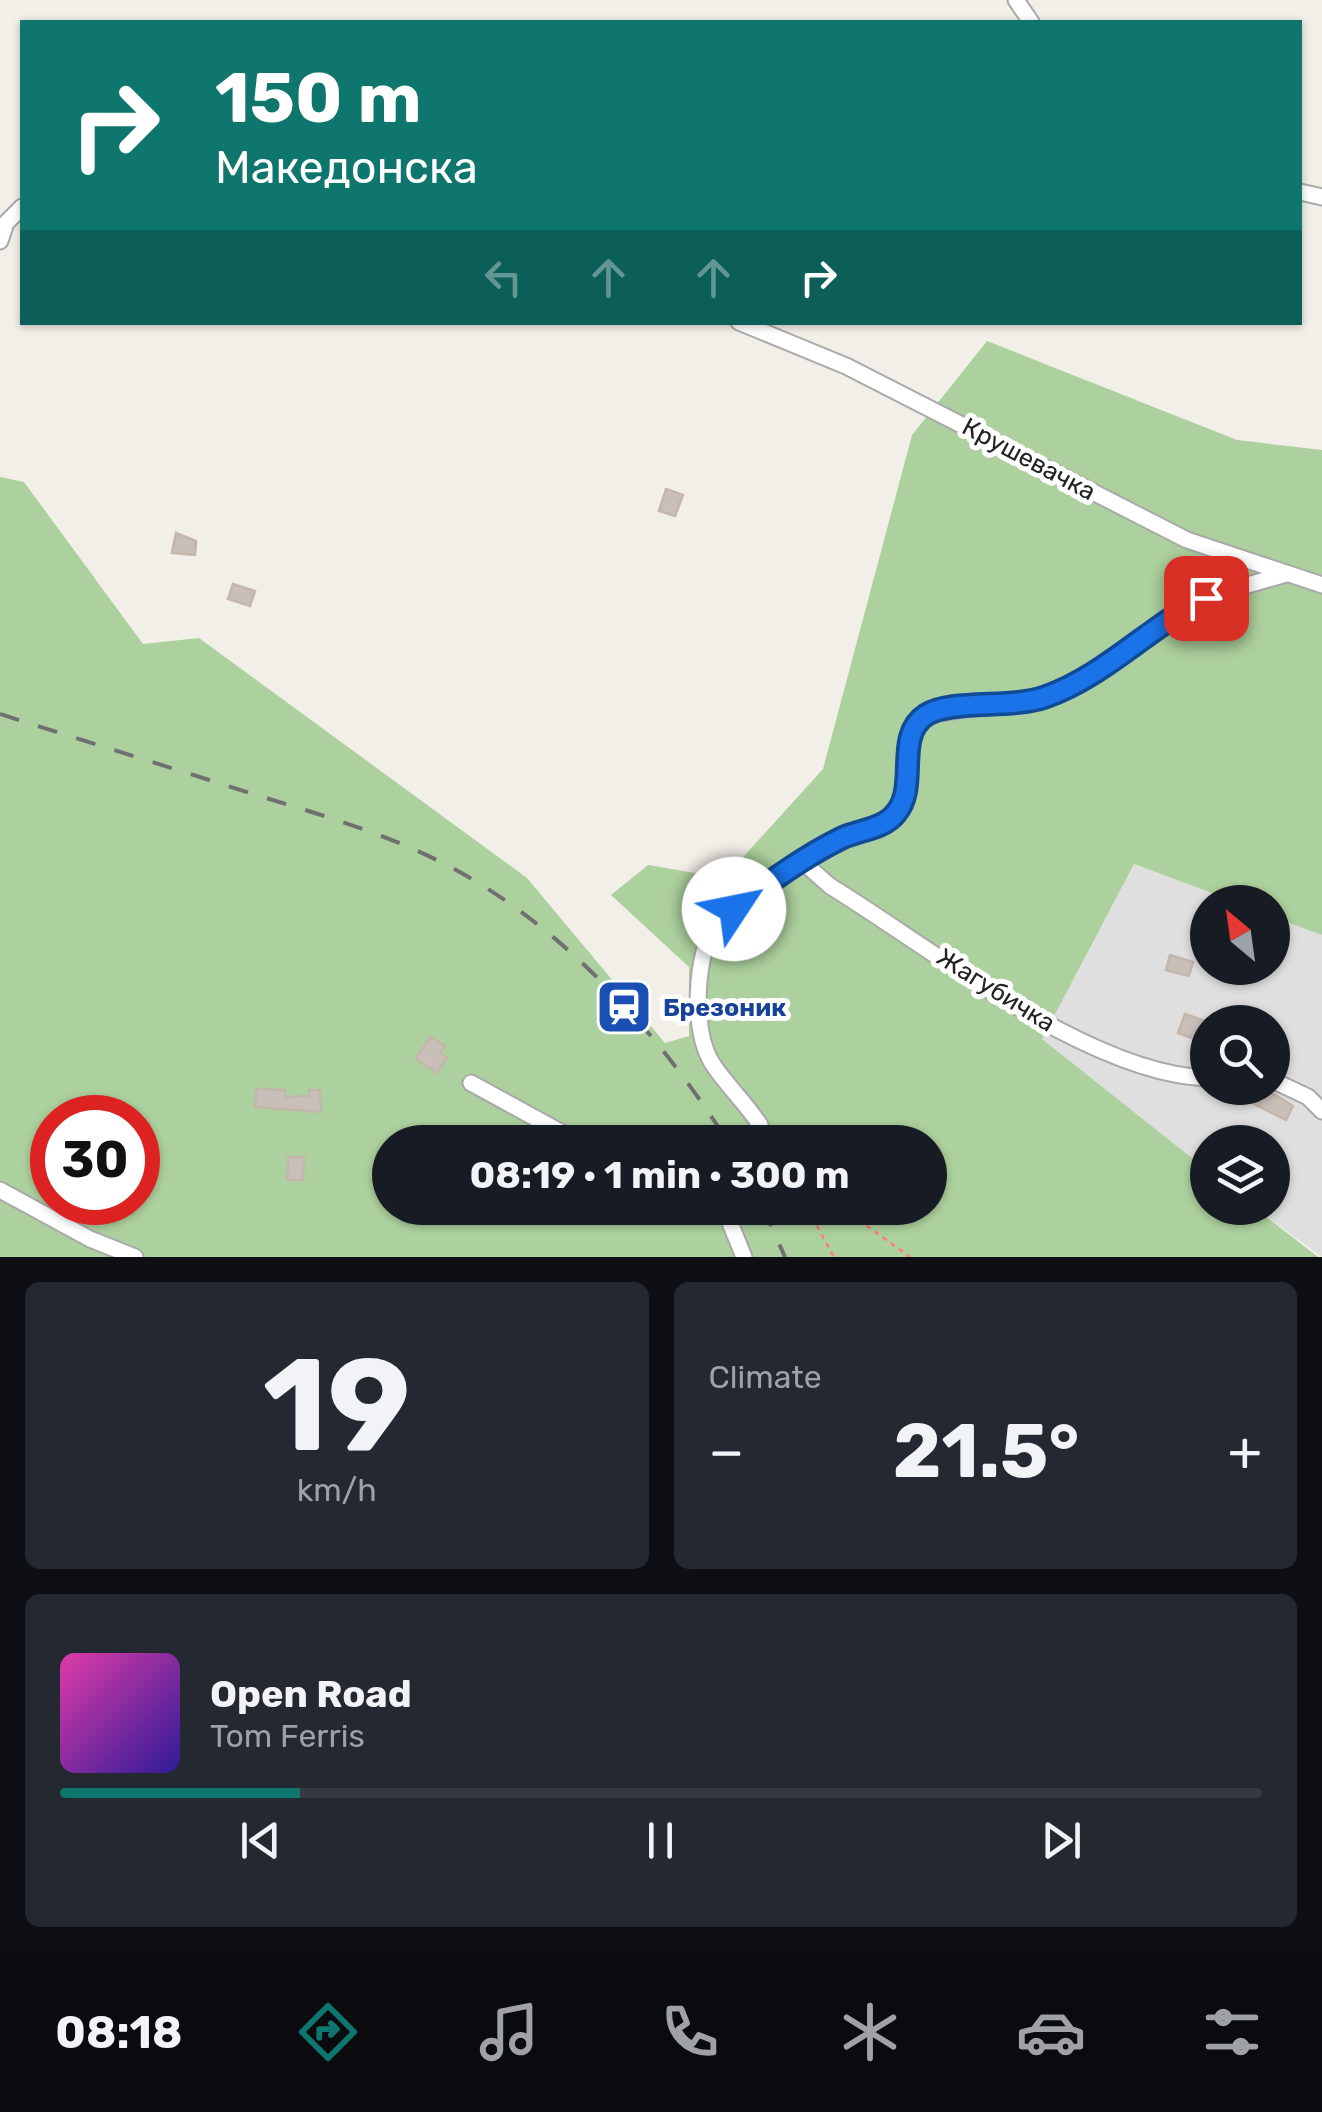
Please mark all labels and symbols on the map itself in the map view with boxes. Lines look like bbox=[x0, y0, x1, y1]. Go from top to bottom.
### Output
street label: Крушевачка bbox=[957, 412, 1101, 506]
pin bbox=[1164, 556, 1249, 641]
position arrow bbox=[682, 857, 786, 961]
north arrow bbox=[1190, 885, 1290, 985]
street label: Жагубичка bbox=[932, 942, 1060, 1038]
station icon: Брезоник bbox=[594, 977, 654, 1037]
place label: Брезоник bbox=[663, 993, 786, 1022]
speed limit sign: 30 bbox=[30, 1095, 160, 1225]

